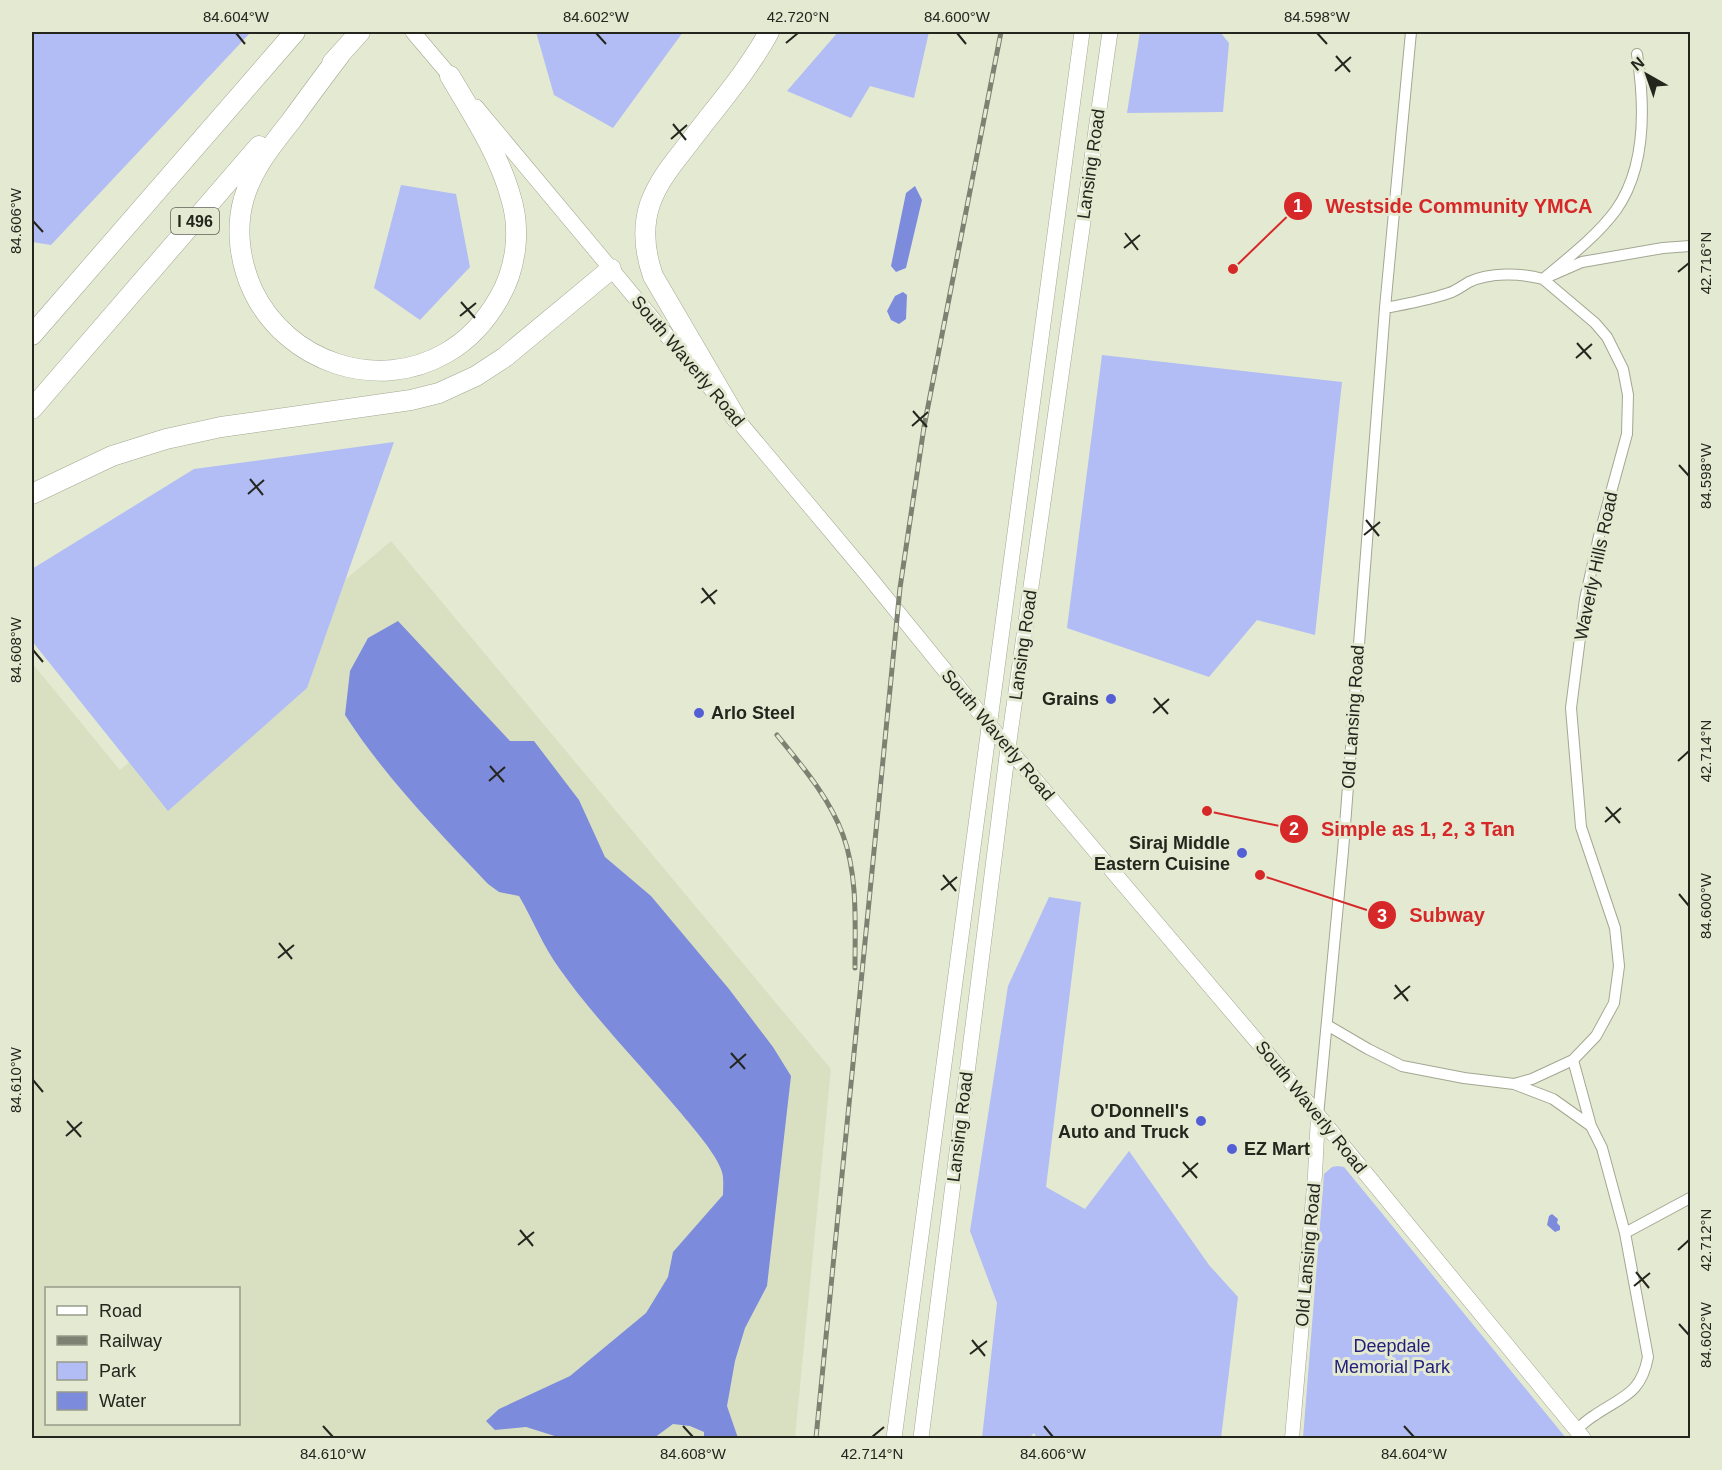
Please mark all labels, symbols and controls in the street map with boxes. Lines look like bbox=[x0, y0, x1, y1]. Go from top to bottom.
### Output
text: 84.604°W bbox=[203, 8, 270, 25]
text: 84.602°W bbox=[563, 8, 630, 25]
text: 42.720°N bbox=[767, 8, 829, 25]
text: 84.600°W bbox=[924, 8, 991, 25]
text: 84.598°W bbox=[1284, 8, 1351, 25]
north arrow bbox=[1617, 45, 1677, 105]
text: N bbox=[1628, 54, 1648, 74]
street label: Lansing Road bbox=[1073, 108, 1109, 220]
text: 84.606°W bbox=[7, 187, 24, 254]
callout: Westside Community YMCA bbox=[1283, 187, 1604, 225]
text: Westside Community YMCA bbox=[1325, 195, 1593, 217]
text: 1 bbox=[1293, 196, 1303, 216]
road number: I 496 bbox=[171, 208, 219, 234]
text: 42.716°N bbox=[1697, 232, 1714, 294]
street label: South Waverly Road bbox=[627, 292, 749, 430]
text: 84.598°W bbox=[1697, 442, 1714, 509]
street label: Waverly Hills Road bbox=[1570, 490, 1622, 642]
street label: Lansing Road bbox=[1005, 589, 1041, 701]
text: 84.608°W bbox=[7, 616, 24, 683]
street label: Old Lansing Road bbox=[1338, 644, 1368, 790]
street label: South Waverly Road bbox=[937, 666, 1059, 804]
place label: Grains bbox=[1042, 689, 1099, 709]
marker: Grains bbox=[1104, 692, 1118, 706]
place label: Arlo Steel bbox=[711, 703, 795, 723]
marker: Arlo Steel bbox=[692, 706, 706, 720]
text: 42.714°N bbox=[1697, 720, 1714, 782]
callout: Simple as 1, 2, 3 Tan bbox=[1279, 810, 1527, 848]
text: Simple as 1, 2, 3 Tan bbox=[1321, 818, 1515, 840]
text: 2 bbox=[1289, 819, 1299, 839]
place label: Siraj Middle Eastern Cuisine bbox=[1094, 833, 1230, 874]
marker: Siraj Middle Eastern Cuisine bbox=[1235, 846, 1249, 860]
text: 84.600°W bbox=[1697, 872, 1714, 939]
callout: Subway bbox=[1367, 896, 1497, 934]
text: Subway bbox=[1409, 904, 1486, 926]
text: 3 bbox=[1377, 906, 1387, 926]
street label: South Waverly Road bbox=[1251, 1037, 1371, 1177]
text: 84.610°W bbox=[7, 1046, 24, 1113]
street label: Lansing Road bbox=[943, 1071, 977, 1183]
place label: O'Donnell's Auto and Truck bbox=[1058, 1101, 1190, 1142]
marker: O'Donnell's Auto and Truck bbox=[1194, 1114, 1208, 1128]
place label: EZ Mart bbox=[1244, 1139, 1310, 1159]
marker: EZ Mart bbox=[1225, 1142, 1239, 1156]
street label: Old Lansing Road bbox=[1292, 1182, 1324, 1328]
text: 42.712°N bbox=[1697, 1209, 1714, 1271]
legend bbox=[45, 1287, 240, 1425]
text: Road bbox=[99, 1301, 142, 1321]
text: 84.602°W bbox=[1697, 1301, 1714, 1368]
text: Railway bbox=[99, 1331, 162, 1351]
park label: Deepdale Memorial Park bbox=[1334, 1336, 1451, 1377]
text: Park bbox=[99, 1361, 137, 1381]
text: Water bbox=[99, 1391, 146, 1411]
text: 84.610°W bbox=[300, 1445, 367, 1462]
text: 84.608°W bbox=[660, 1445, 727, 1462]
text: 42.714°N bbox=[841, 1445, 903, 1462]
text: 84.606°W bbox=[1020, 1445, 1087, 1462]
text: 84.604°W bbox=[1381, 1445, 1448, 1462]

